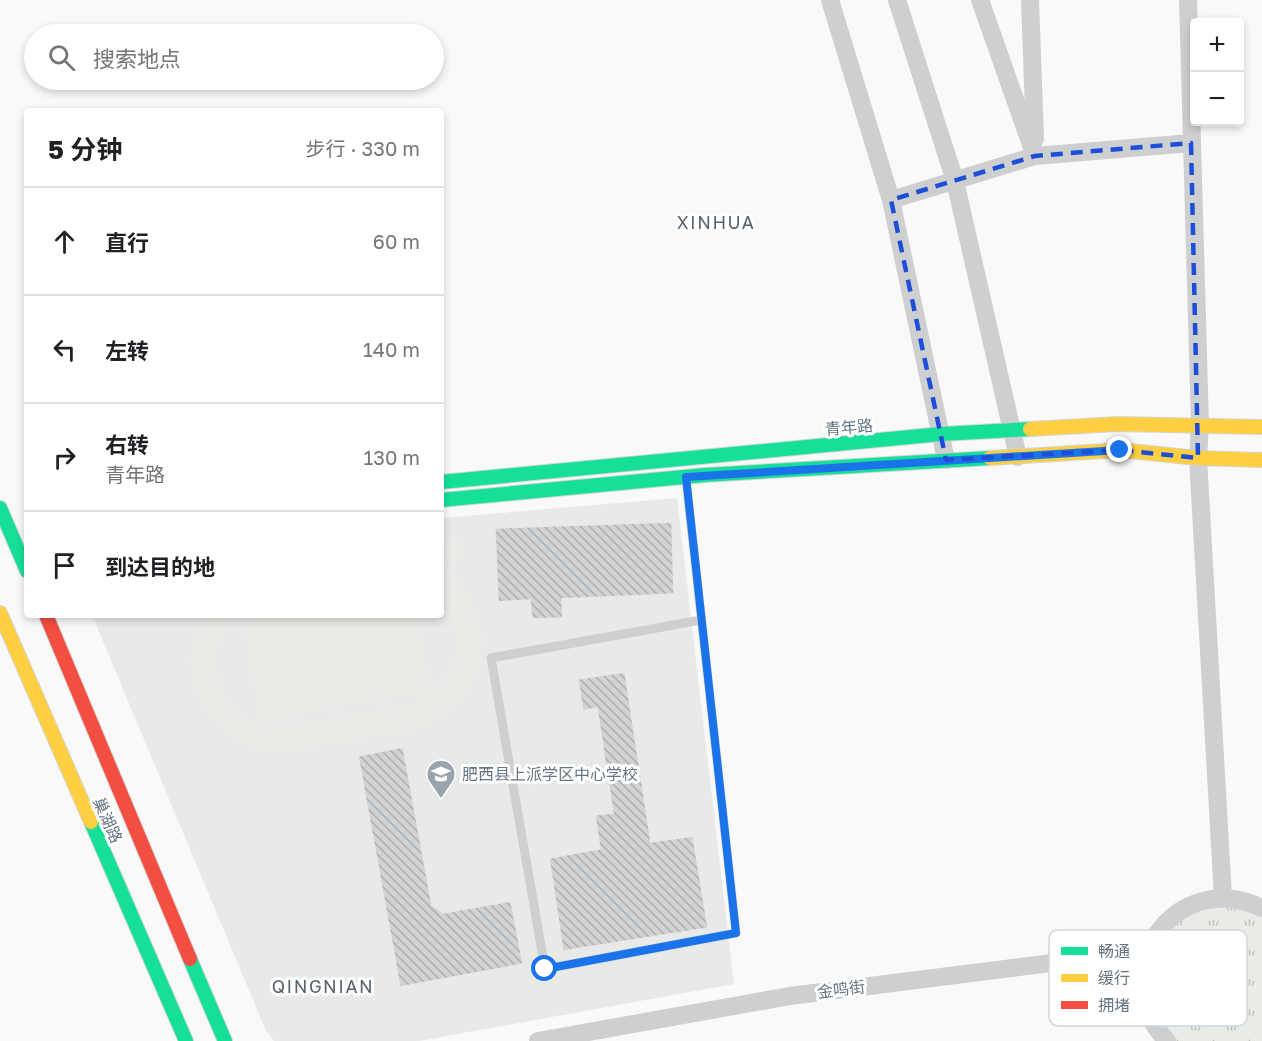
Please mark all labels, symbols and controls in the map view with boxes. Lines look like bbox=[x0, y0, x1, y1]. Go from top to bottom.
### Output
map controls bbox=[1190, 18, 1244, 126]
button: + bbox=[1190, 18, 1244, 72]
search box bbox=[24, 24, 444, 90]
icon: search bbox=[45, 41, 78, 74]
text: 搜索地点 bbox=[93, 45, 181, 72]
button: − bbox=[1190, 72, 1244, 126]
text: 5 分钟 bbox=[48, 134, 122, 165]
text: 步行 · 330 m bbox=[306, 136, 420, 160]
district label: XINHUA bbox=[677, 211, 755, 233]
icon: ahead bbox=[48, 225, 81, 258]
text: 直行 bbox=[105, 229, 149, 256]
text: 60 m bbox=[373, 229, 420, 253]
icon: left bbox=[48, 333, 81, 366]
text: 左转 bbox=[105, 337, 149, 364]
text: 140 m bbox=[363, 337, 420, 361]
street label: 青年路 bbox=[824, 415, 874, 439]
text: 右转 bbox=[105, 431, 149, 458]
route end bbox=[1106, 436, 1132, 462]
icon: right bbox=[48, 441, 81, 474]
text: 130 m bbox=[364, 445, 420, 469]
text: 青年路 bbox=[105, 462, 165, 486]
icon: arrive bbox=[48, 549, 81, 582]
text: 到达目的地 bbox=[105, 553, 215, 580]
school or university icon: 肥西县上派学区中心学校 bbox=[425, 758, 457, 800]
place label: 肥西县上派学区中心学校 bbox=[462, 764, 638, 784]
street label: 巢湖路 bbox=[89, 794, 127, 846]
legend bbox=[1049, 930, 1247, 1026]
text: 畅通 bbox=[1098, 941, 1130, 961]
route start bbox=[531, 955, 557, 981]
text: 缓行 bbox=[1098, 968, 1130, 988]
district label: QINGNIAN bbox=[272, 975, 374, 997]
street label: 金鸣街 bbox=[816, 976, 866, 1002]
text: 拥堵 bbox=[1098, 995, 1130, 1015]

